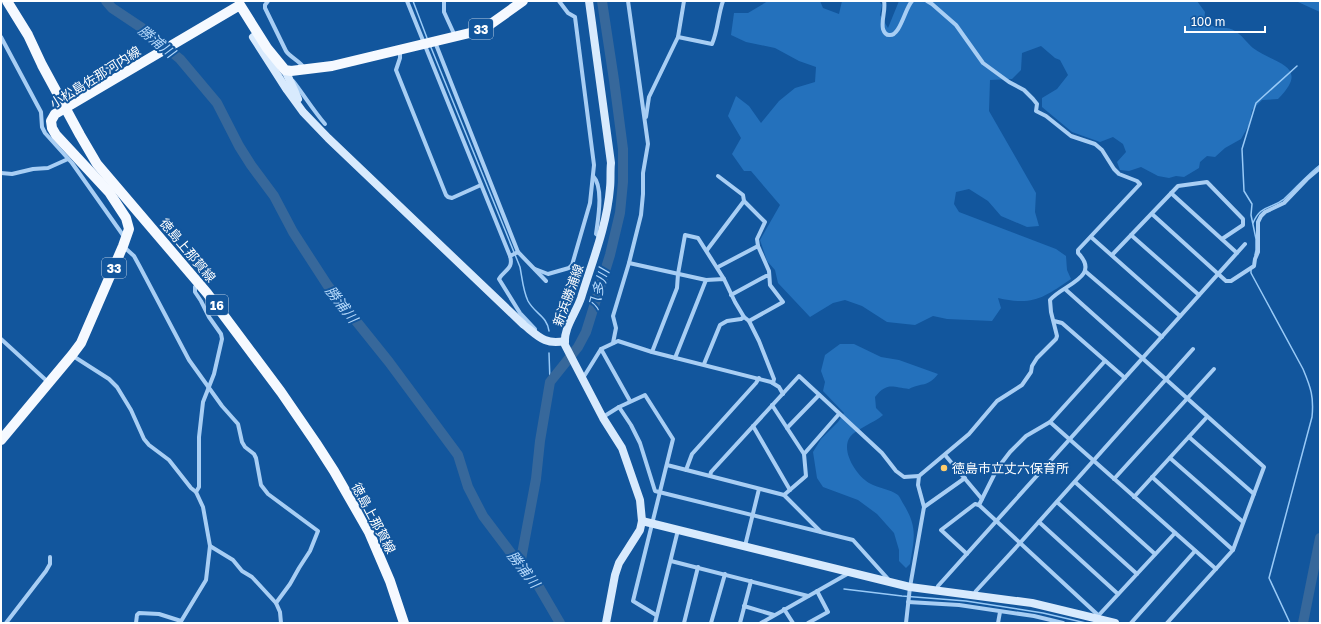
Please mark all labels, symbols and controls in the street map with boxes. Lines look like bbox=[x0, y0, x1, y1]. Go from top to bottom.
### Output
scale bar bbox=[1185, 8, 1265, 34]
text: 100 m bbox=[1191, 14, 1225, 29]
road number: 33 bbox=[469, 19, 493, 39]
water label: 勝浦川 bbox=[135, 21, 180, 62]
street label: 小松島佐那河内線 bbox=[47, 43, 143, 111]
street label: 徳島上那賀線 bbox=[157, 215, 219, 285]
road number: 33 bbox=[102, 258, 126, 278]
street label: 新浜勝浦線 bbox=[549, 262, 587, 328]
water label: 八多川 bbox=[584, 265, 613, 312]
water label: 勝浦川 bbox=[322, 282, 363, 327]
road number: 16 bbox=[206, 295, 228, 315]
place label: 徳島市立丈六保育所 bbox=[952, 460, 1069, 476]
marker: 徳島市立丈六保育所 bbox=[939, 463, 949, 473]
street label: 徳島上那賀線 bbox=[349, 480, 399, 556]
water label: 勝浦川 bbox=[504, 547, 545, 592]

